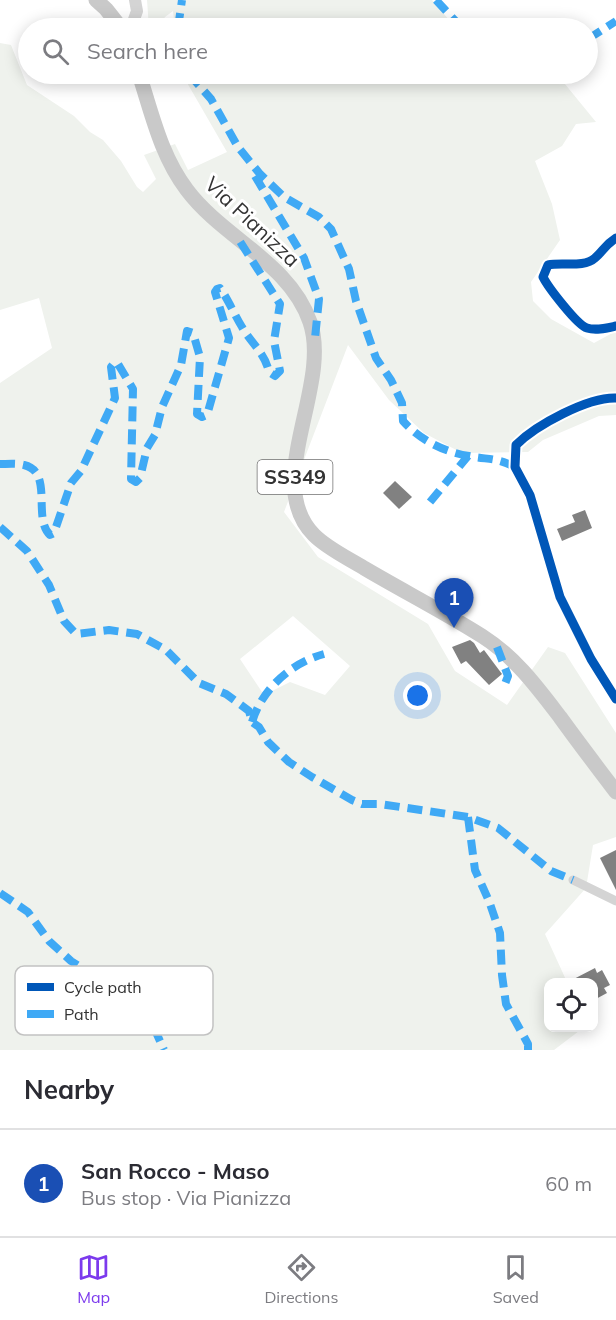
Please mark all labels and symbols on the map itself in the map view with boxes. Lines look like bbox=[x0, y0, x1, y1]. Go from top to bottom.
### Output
street label: Via Pianizza bbox=[200, 171, 306, 272]
road number: SS349 bbox=[258, 460, 332, 494]
pin: 1 bbox=[434, 578, 474, 628]
your location bbox=[403, 681, 432, 710]
legend bbox=[15, 966, 213, 1035]
text: Cycle path bbox=[64, 977, 142, 997]
text: Path bbox=[64, 1004, 99, 1024]

